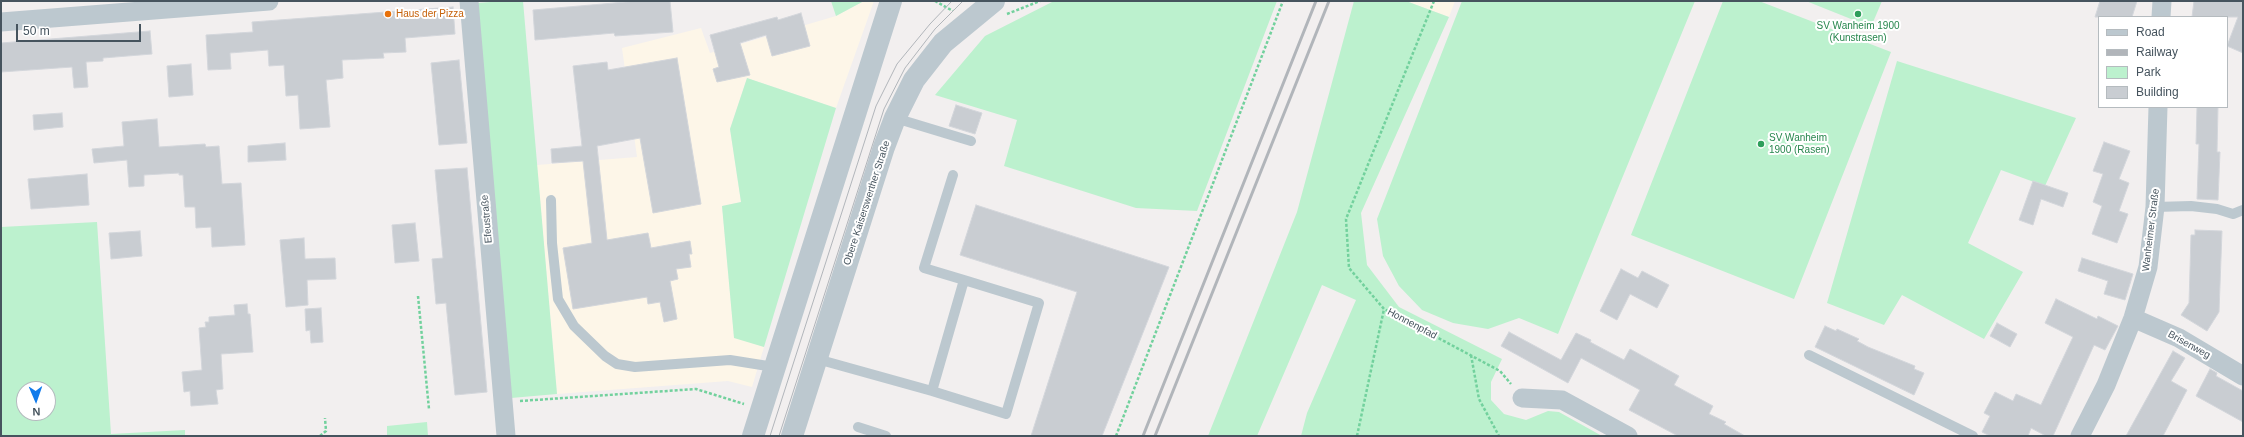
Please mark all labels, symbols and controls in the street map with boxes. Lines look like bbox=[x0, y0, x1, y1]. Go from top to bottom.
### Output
place label: Haus der Pizza bbox=[396, 8, 464, 20]
marker: Haus der Pizza bbox=[383, 9, 393, 19]
marker: SV Wanheim 1900 (Kunstrasen) bbox=[1853, 9, 1863, 19]
scale bar bbox=[18, 16, 143, 42]
legend bbox=[2098, 16, 2228, 108]
place label: SV Wanheim 1900 (Kunstrasen) bbox=[1816, 20, 1900, 44]
text: 50 m bbox=[23, 24, 50, 38]
text: Road bbox=[2136, 25, 2165, 39]
text: Railway bbox=[2136, 45, 2178, 59]
text: Park bbox=[2136, 65, 2161, 79]
text: Building bbox=[2136, 85, 2179, 99]
place label: SV Wanheim 1900 (Rasen) bbox=[1769, 132, 1830, 156]
street label: Obere Kaiserswerther Straße bbox=[841, 139, 893, 267]
marker: SV Wanheim 1900 (Rasen) bbox=[1756, 139, 1766, 149]
street label: Wanheimer Straße bbox=[2140, 188, 2162, 272]
street label: Efeustraße bbox=[479, 194, 495, 244]
street label: Honnenpfad bbox=[1385, 306, 1439, 342]
street label: Brisenweg bbox=[2166, 328, 2212, 362]
north arrow bbox=[16, 381, 56, 421]
text: N bbox=[32, 406, 41, 418]

